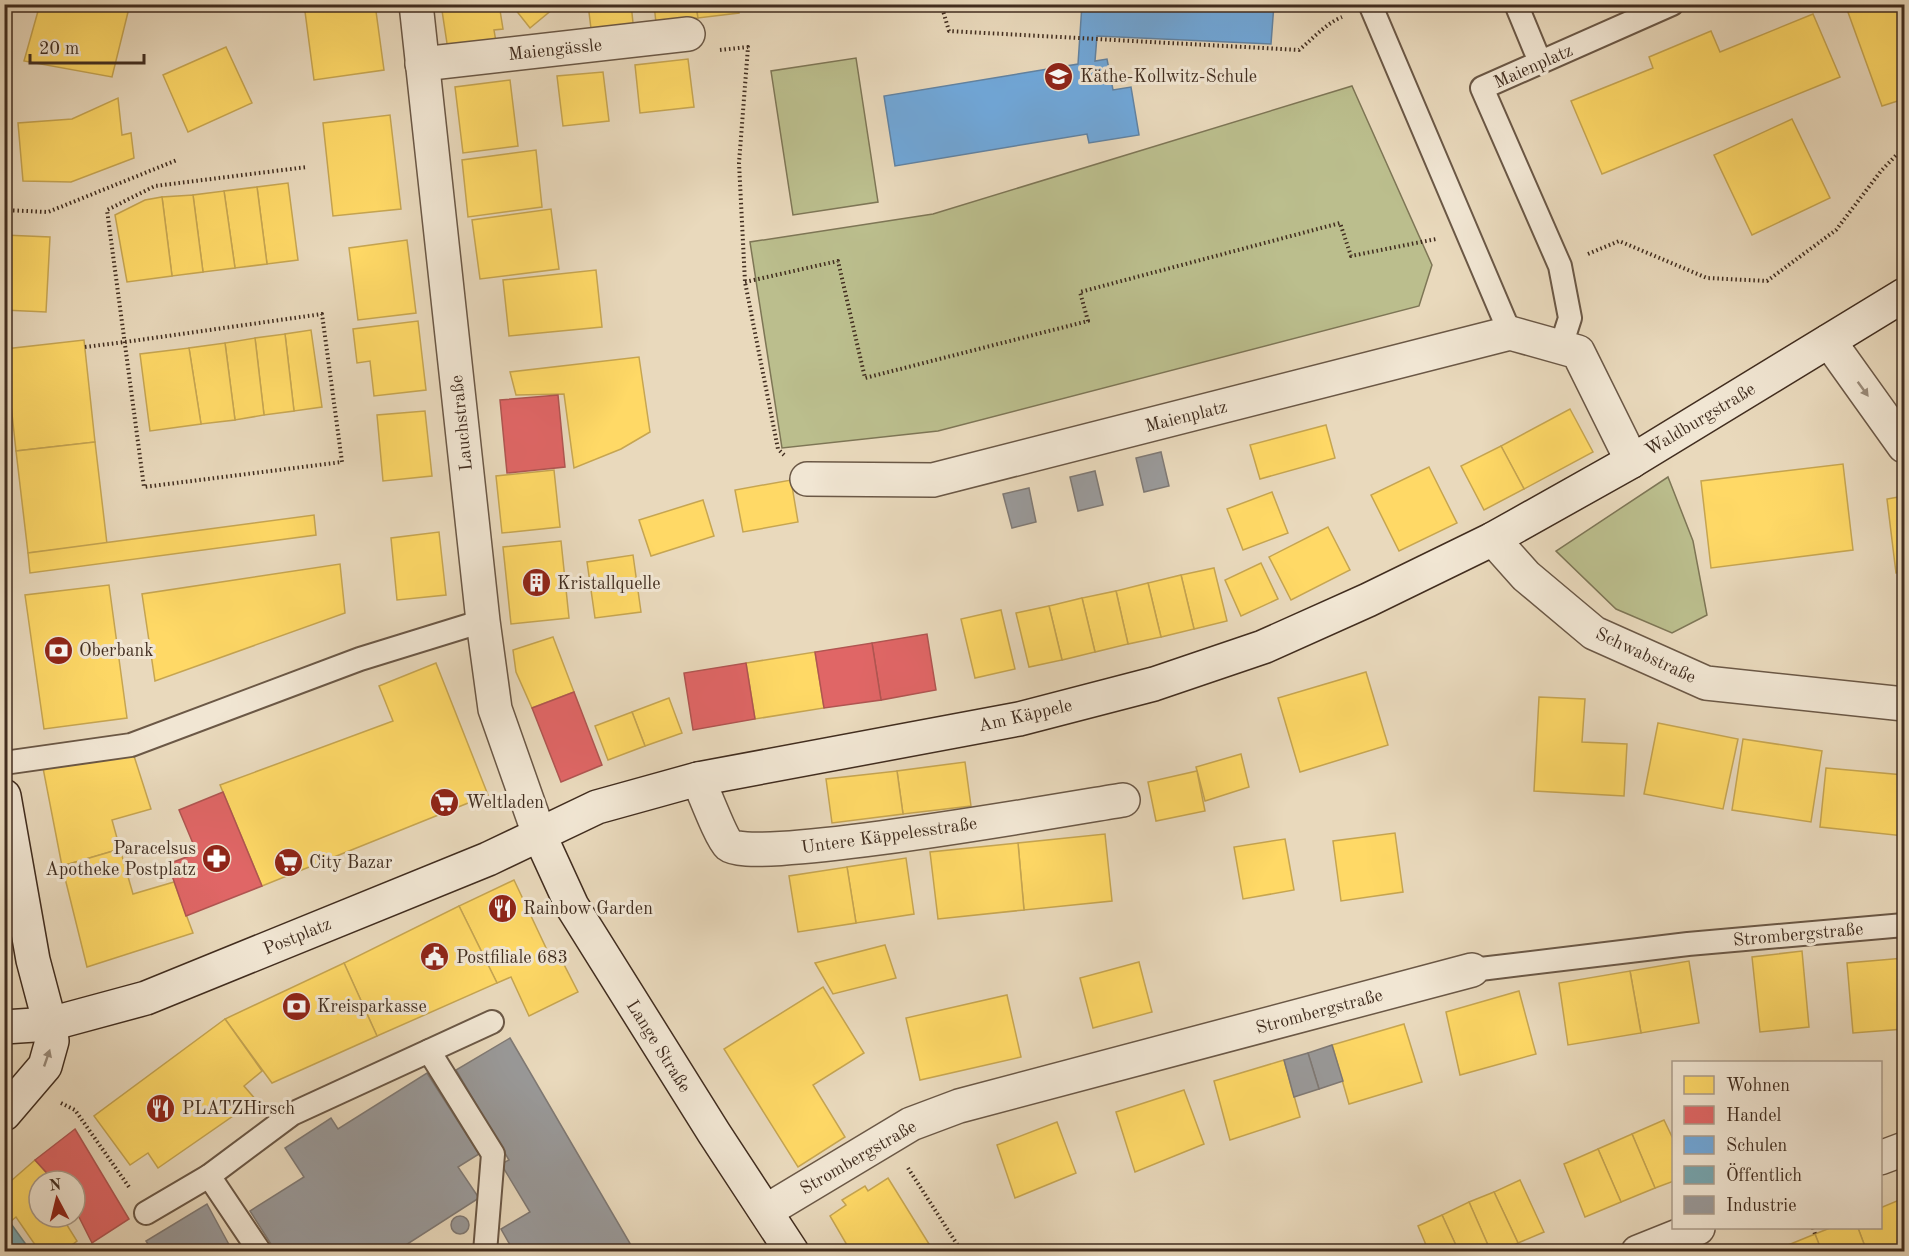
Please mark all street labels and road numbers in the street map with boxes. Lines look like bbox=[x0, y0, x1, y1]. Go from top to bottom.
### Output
street label: Maiengässle bbox=[507, 36, 603, 64]
street label: Maienplatz bbox=[1491, 42, 1576, 92]
street label: Lauchstraße bbox=[448, 374, 476, 472]
street label: Waldburgstraße bbox=[1642, 380, 1759, 460]
street label: Maienplatz bbox=[1143, 398, 1229, 436]
street label: Schwabstraße bbox=[1593, 625, 1699, 687]
street label: Am Käppele bbox=[977, 696, 1074, 736]
street label: Untere Käppelesstraße bbox=[800, 815, 978, 857]
street label: Postplatz bbox=[261, 915, 334, 959]
street label: Strombergstraße bbox=[1732, 920, 1864, 950]
street label: Strombergstraße bbox=[1254, 986, 1385, 1038]
street label: Lange Straße bbox=[623, 997, 694, 1096]
street label: Strombergstraße bbox=[797, 1117, 920, 1198]

